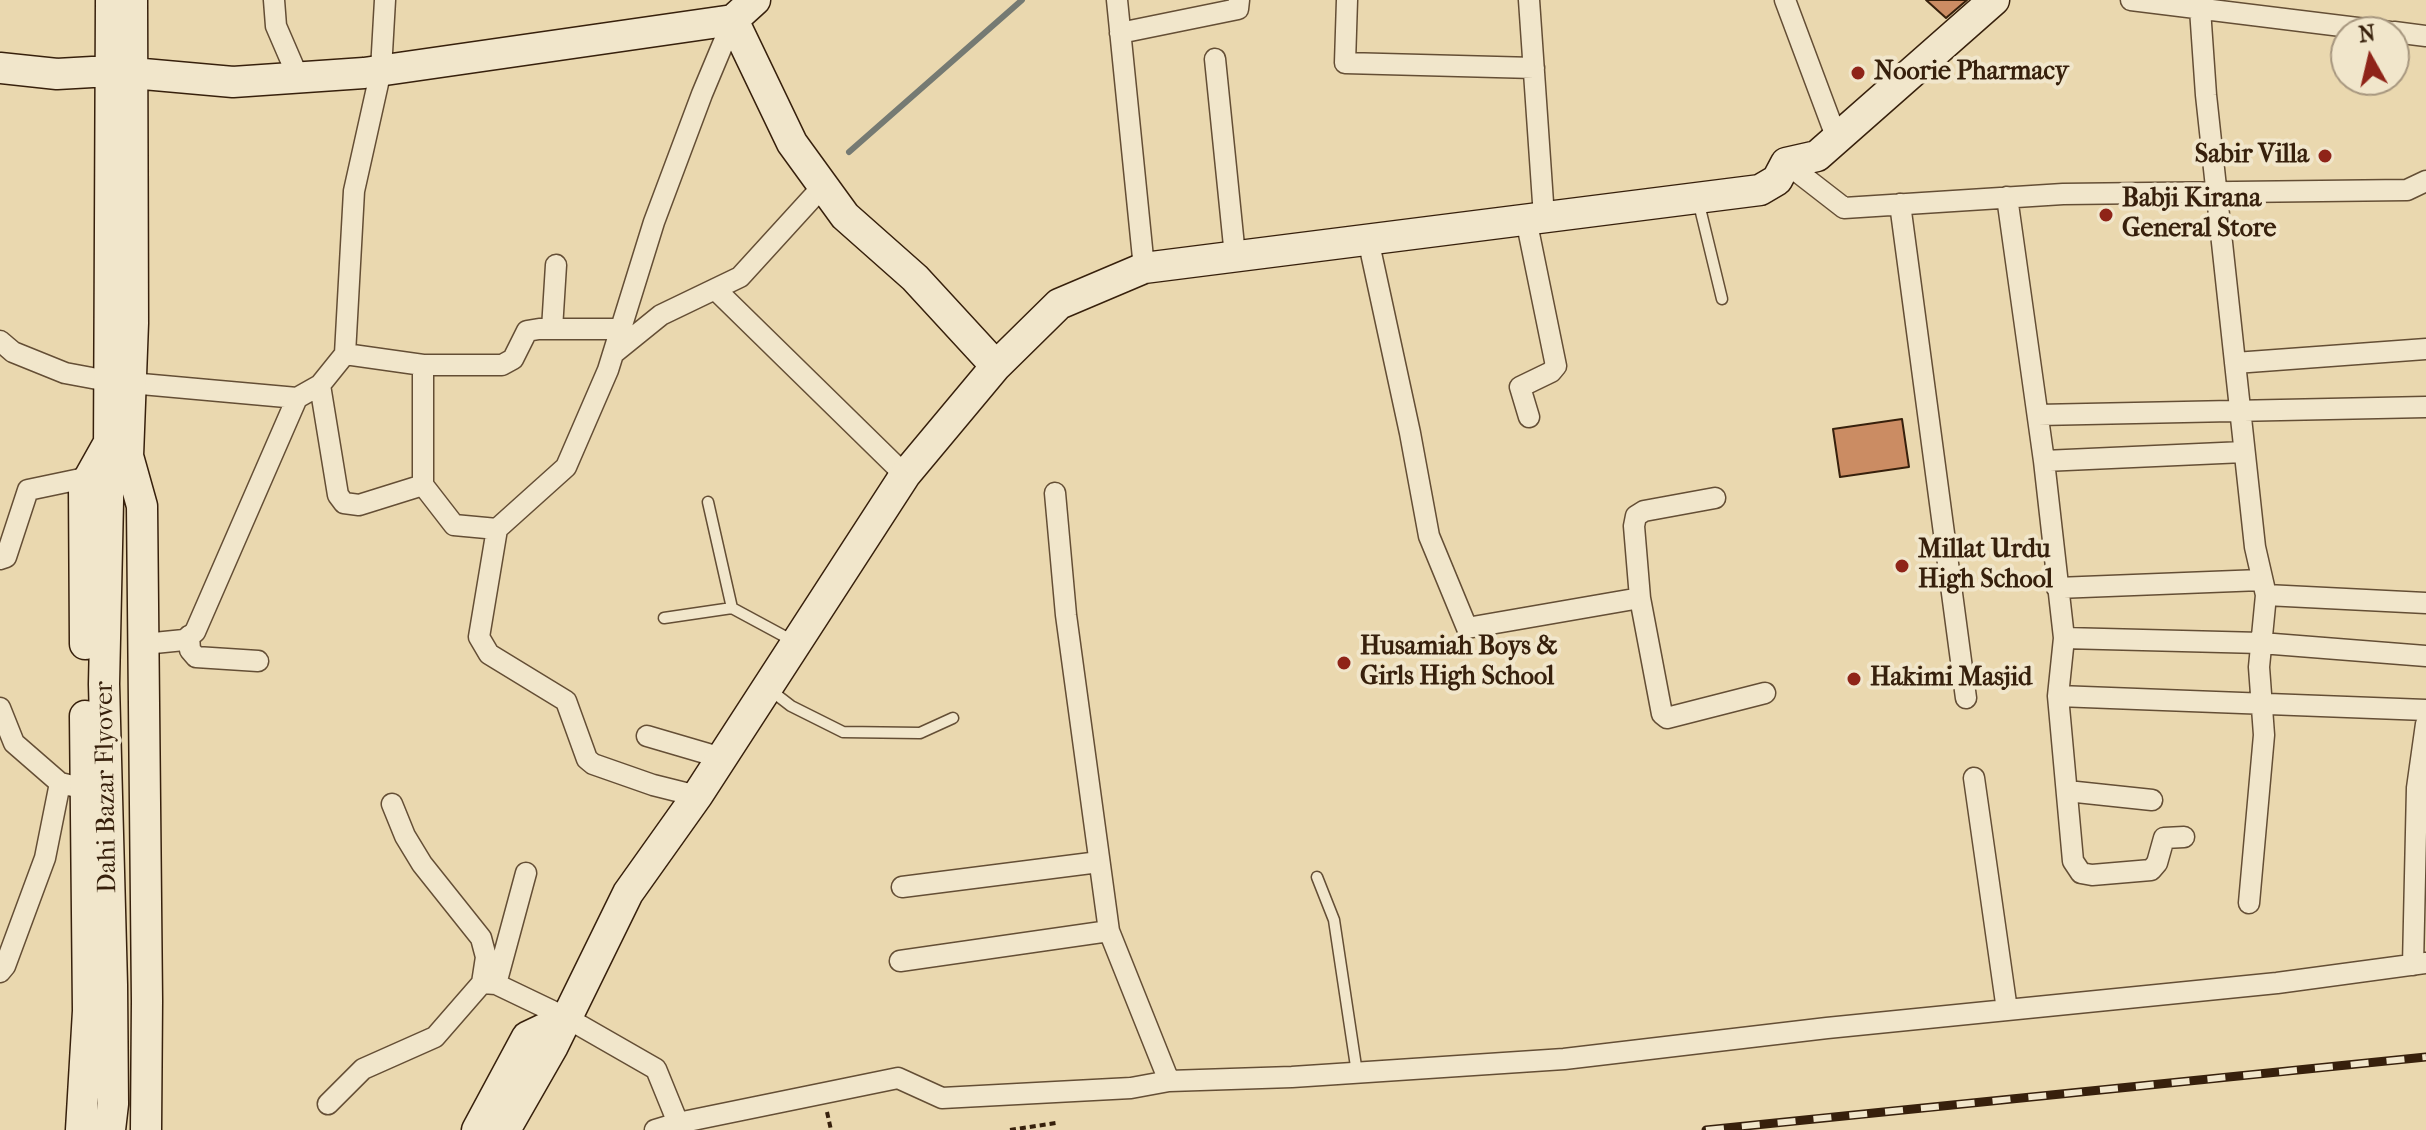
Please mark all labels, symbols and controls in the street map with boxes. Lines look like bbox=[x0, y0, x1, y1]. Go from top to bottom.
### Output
north arrow bbox=[2330, 16, 2410, 96]
text: N bbox=[2357, 20, 2377, 48]
place label: Noorie Pharmacy bbox=[1874, 57, 2069, 89]
marker: Noorie Pharmacy bbox=[1849, 64, 1867, 82]
place label: Sabir Villa bbox=[2195, 140, 2309, 172]
marker: Sabir Villa bbox=[2316, 147, 2334, 165]
place label: Babji Kirana General Store bbox=[2122, 184, 2276, 246]
marker: Babji Kirana General Store bbox=[2097, 206, 2115, 224]
place label: Millat Urdu High School bbox=[1918, 535, 2053, 596]
marker: Millat Urdu High School bbox=[1893, 557, 1911, 575]
place label: Husamiah Boys & Girls High School bbox=[1360, 632, 1558, 694]
marker: Husamiah Boys & Girls High School bbox=[1335, 654, 1353, 672]
place label: Hakimi Masjid bbox=[1870, 663, 2032, 695]
marker: Hakimi Masjid bbox=[1845, 670, 1863, 688]
street label: Dahi Bazar Flyover bbox=[90, 681, 124, 893]

